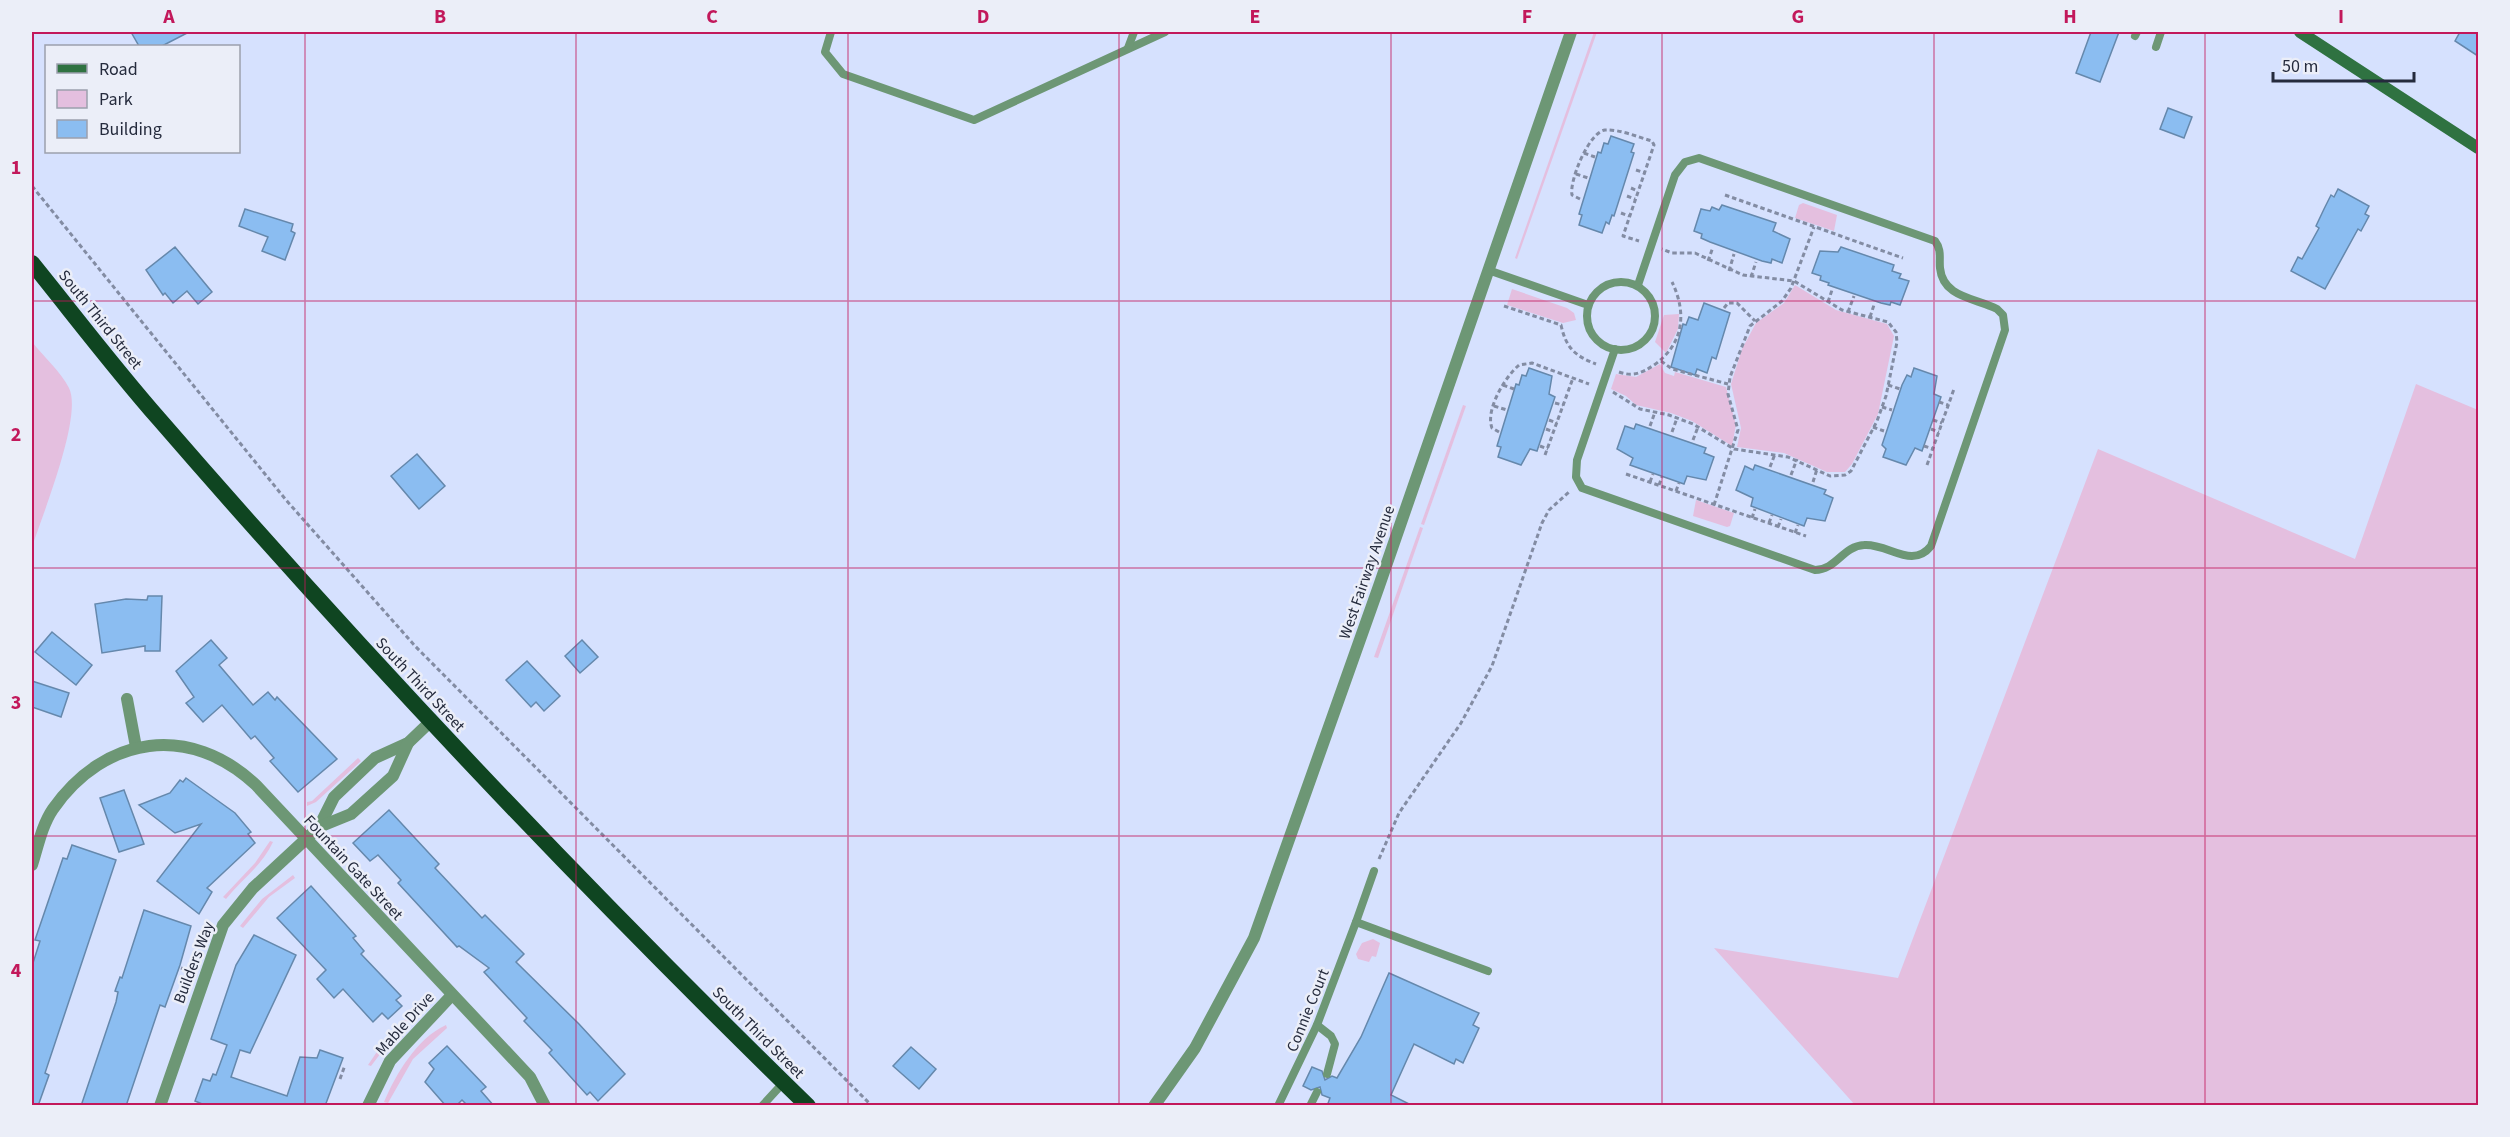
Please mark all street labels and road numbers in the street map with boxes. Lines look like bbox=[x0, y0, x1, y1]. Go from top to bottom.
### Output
street label: South Third Street bbox=[53, 265, 148, 374]
street label: West Fairway Avenue bbox=[1334, 502, 1400, 642]
street label: South Third Street bbox=[371, 633, 470, 737]
street label: Fountain Gate Street bbox=[299, 810, 408, 926]
street label: Builders Way bbox=[168, 918, 220, 1007]
street label: Connie Court bbox=[1281, 965, 1335, 1055]
street label: South Third Street bbox=[707, 982, 810, 1084]
street label: Mable Drive bbox=[370, 987, 439, 1060]

